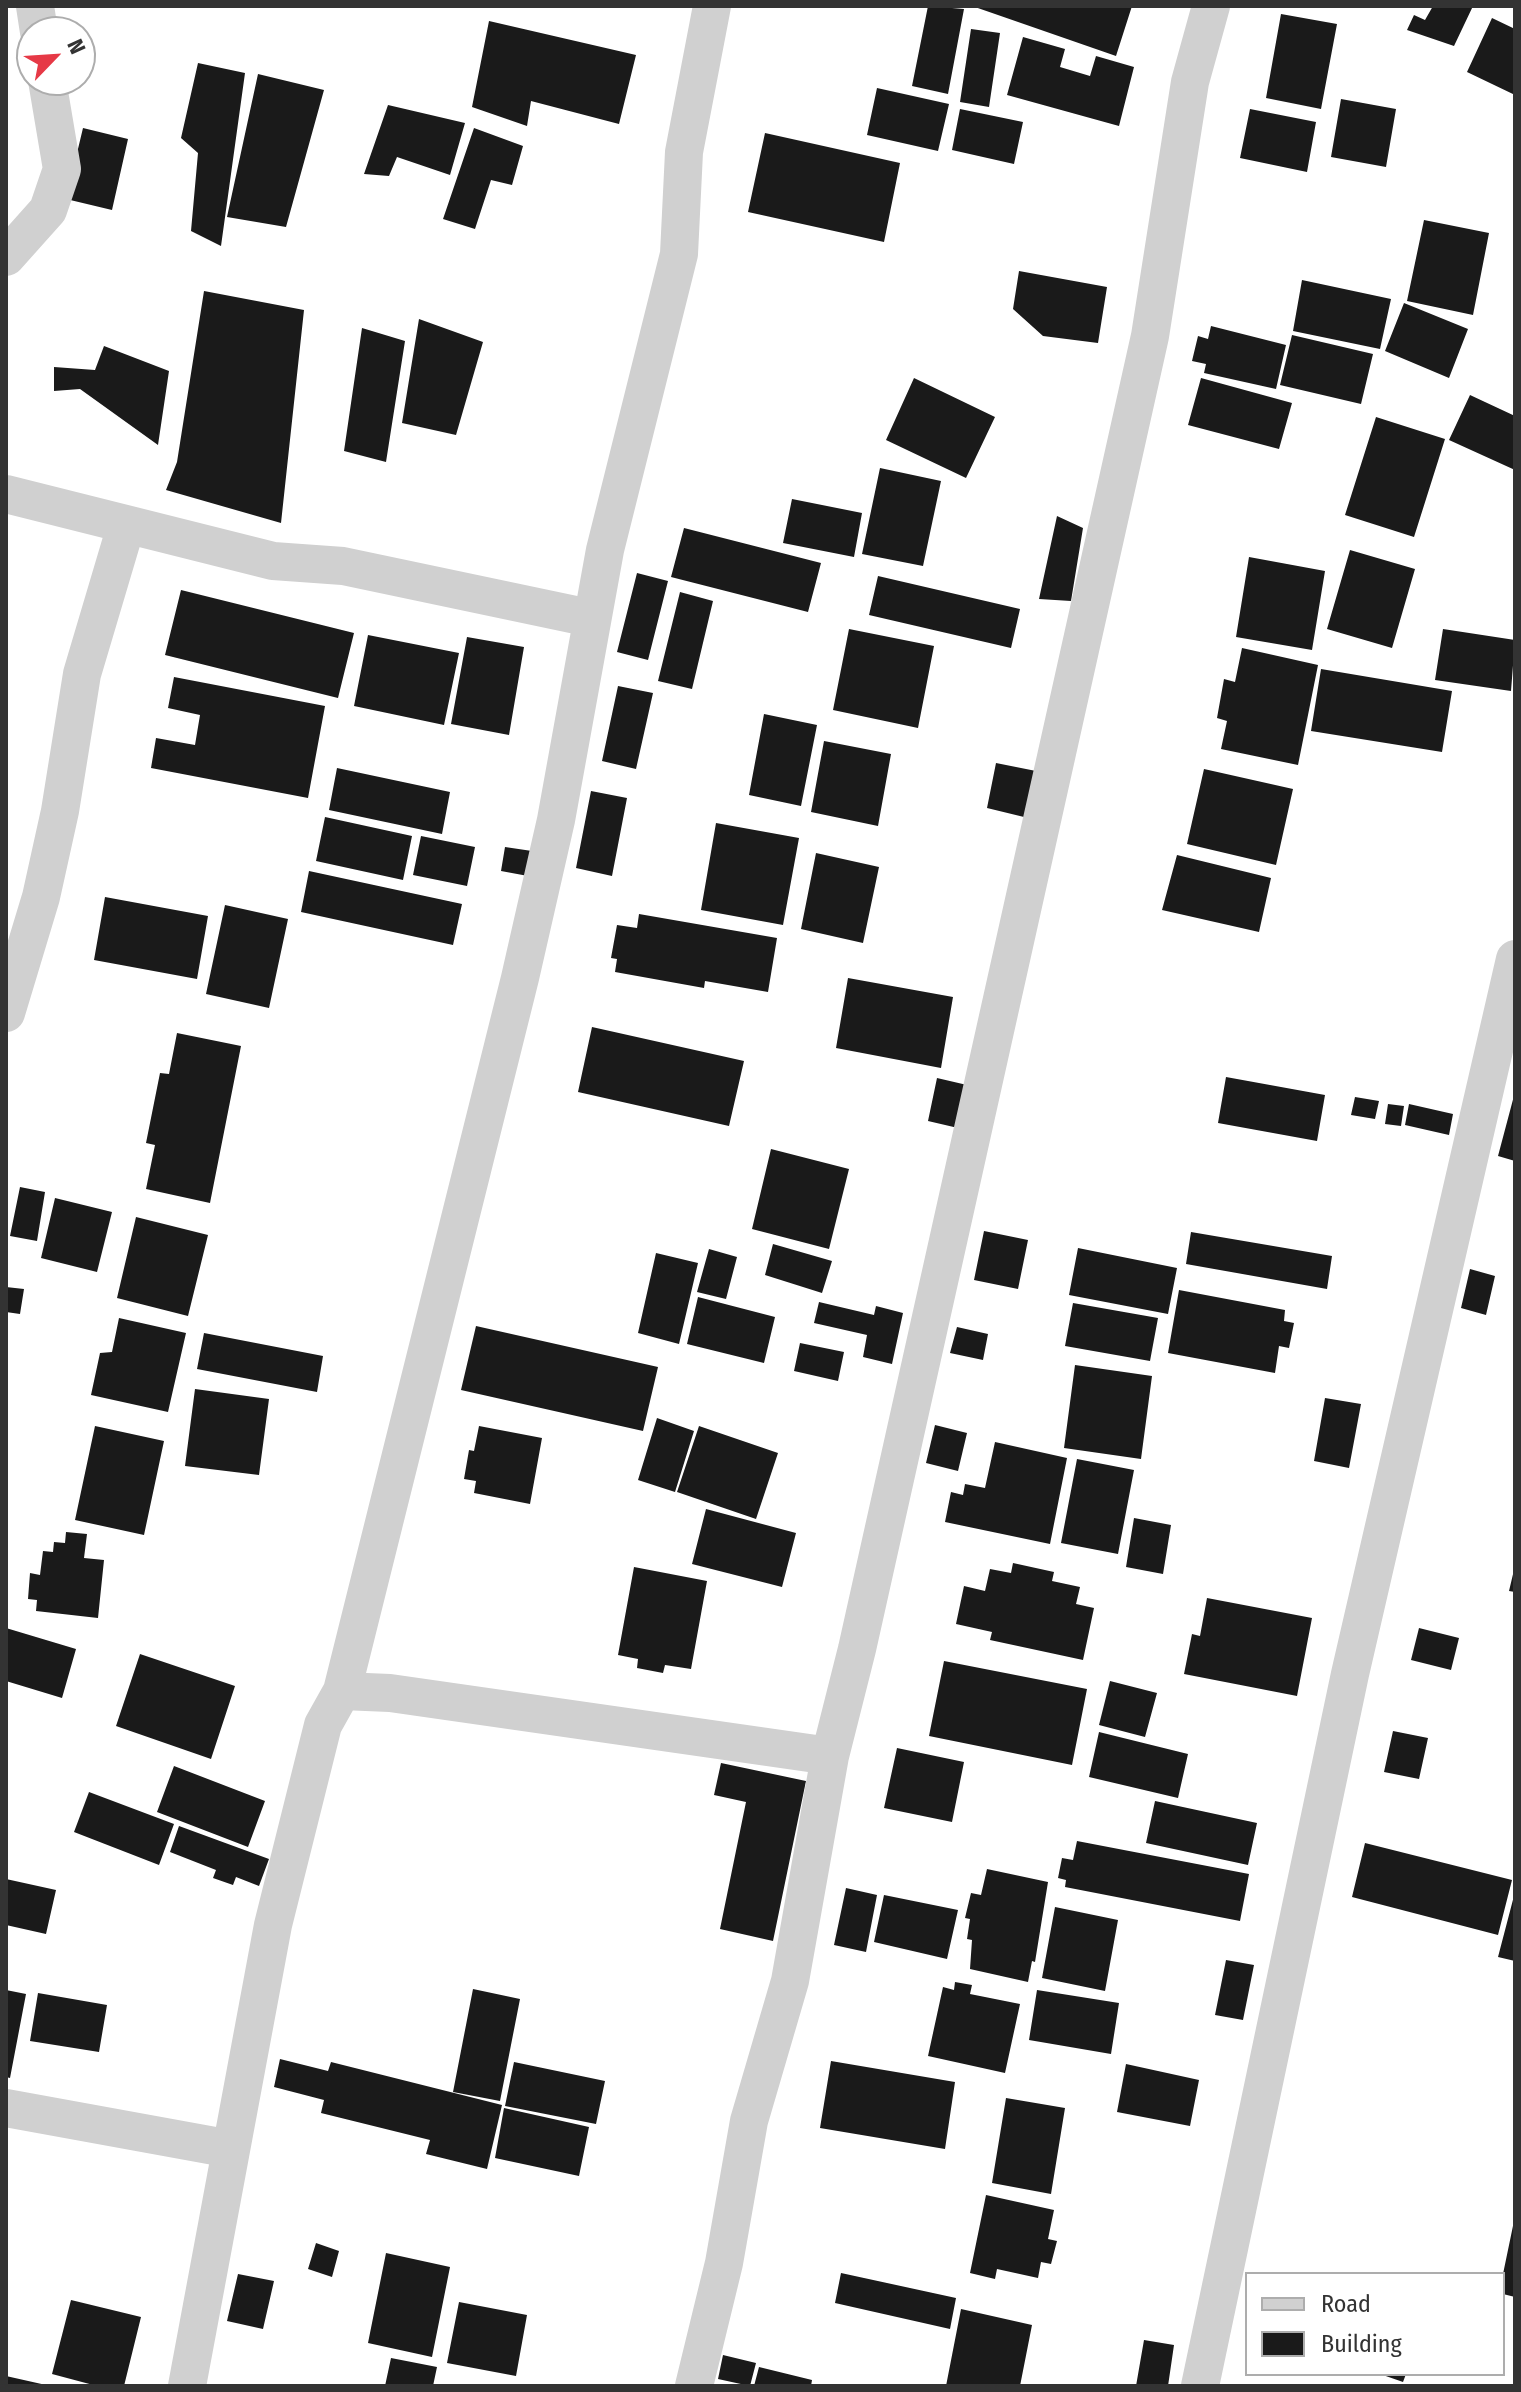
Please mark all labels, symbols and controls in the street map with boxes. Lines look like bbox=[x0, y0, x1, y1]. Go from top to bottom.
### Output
north arrow bbox=[16, 16, 96, 96]
text: N bbox=[61, 35, 91, 58]
legend bbox=[1245, 2272, 1505, 2376]
text: Road bbox=[1321, 2290, 1371, 2318]
text: Building bbox=[1321, 2330, 1402, 2358]

